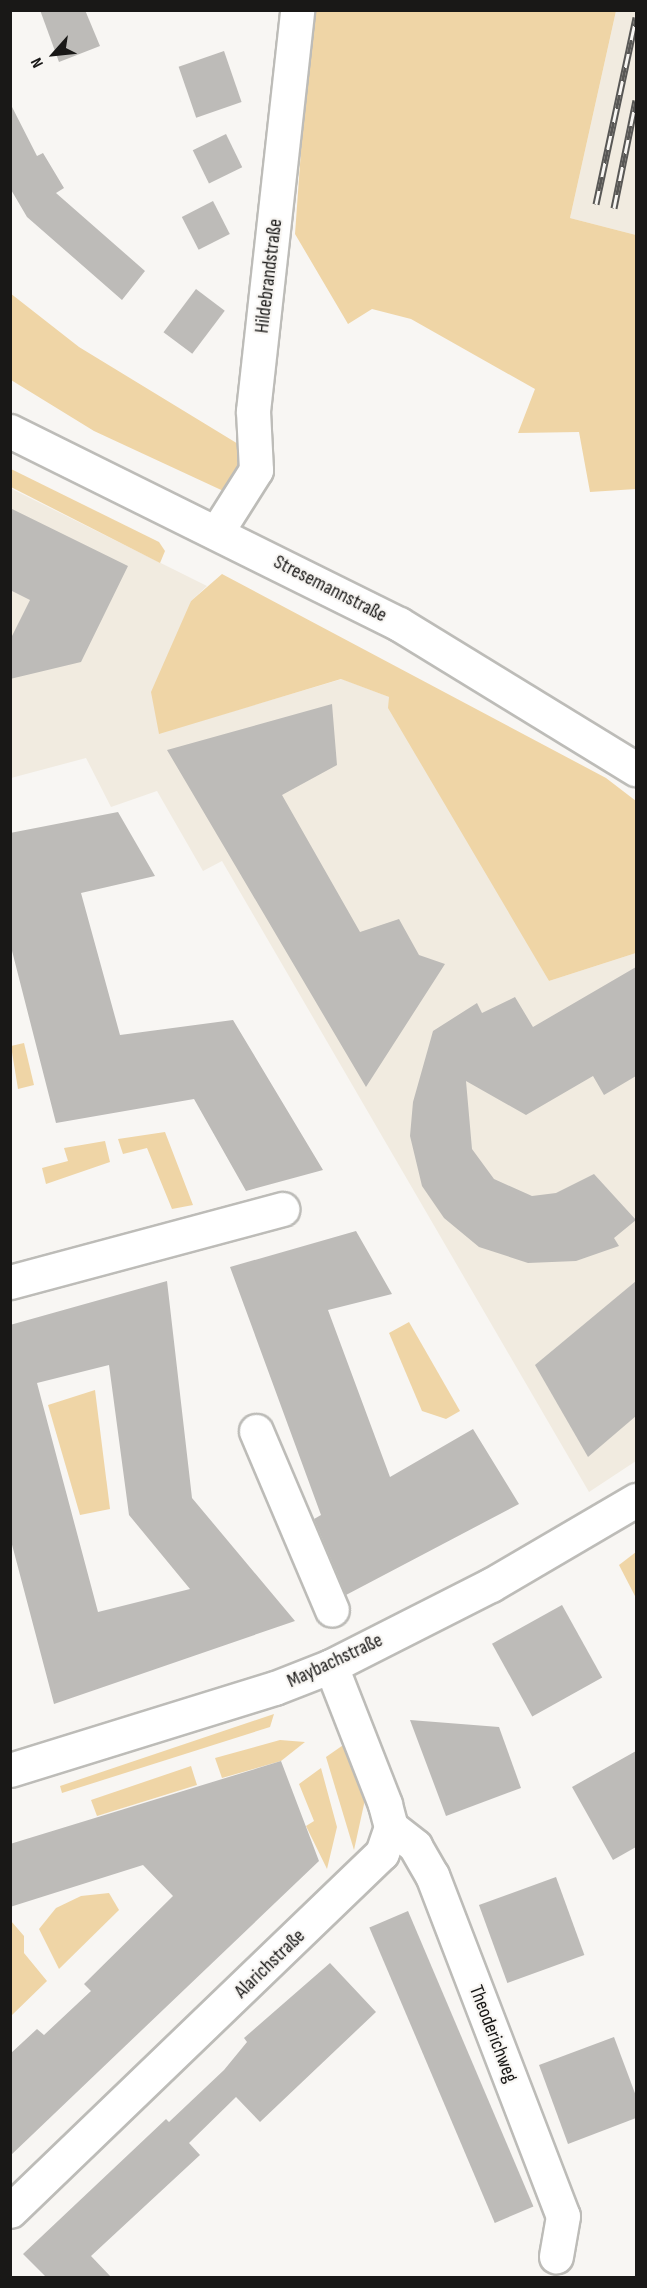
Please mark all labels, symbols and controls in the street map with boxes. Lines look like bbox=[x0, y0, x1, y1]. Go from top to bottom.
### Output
north arrow bbox=[24, 24, 84, 84]
text: N bbox=[27, 54, 48, 71]
street label: Hildebrandstraße bbox=[250, 217, 288, 335]
street label: Stresemannstraße bbox=[269, 550, 391, 628]
street label: Maybachstraße bbox=[283, 1628, 387, 1694]
street label: Alarichstraße bbox=[230, 1924, 310, 2004]
street label: Theoderichweg bbox=[463, 1982, 523, 2086]

